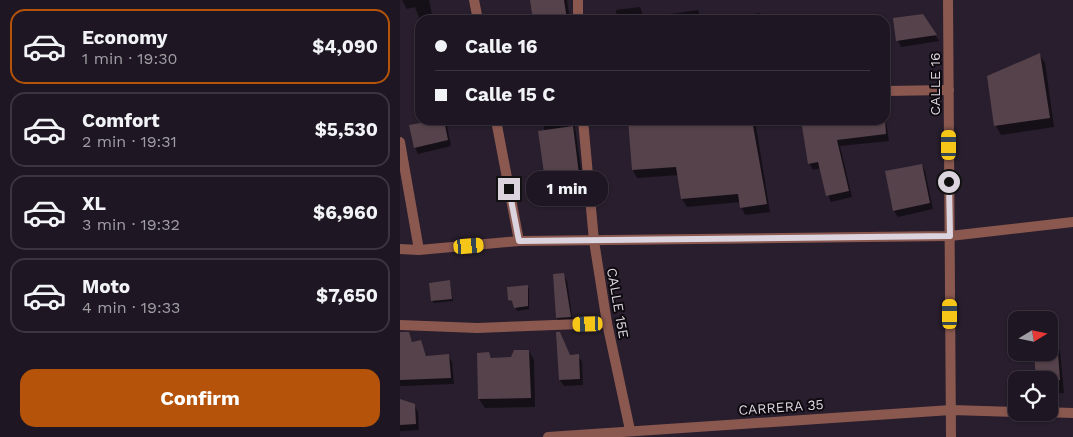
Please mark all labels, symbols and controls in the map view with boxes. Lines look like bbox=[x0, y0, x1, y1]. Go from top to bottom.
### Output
icon: car bbox=[22, 24, 67, 69]
text: Economy bbox=[82, 26, 167, 49]
text: $4,090 bbox=[312, 35, 378, 58]
text: Calle 16 bbox=[465, 35, 538, 58]
text: 1 min · 19:30 bbox=[82, 49, 177, 68]
street label: CALLE 16 bbox=[927, 53, 943, 116]
text: Calle 15 C bbox=[465, 83, 555, 106]
icon: car bbox=[22, 107, 67, 152]
text: Comfort bbox=[82, 109, 160, 132]
text: $5,530 bbox=[315, 118, 378, 141]
car bbox=[941, 130, 956, 160]
text: 2 min · 19:31 bbox=[82, 132, 177, 151]
route start bbox=[938, 171, 960, 193]
callout: 1 min bbox=[526, 172, 609, 206]
route end bbox=[498, 178, 520, 200]
text: 1 min bbox=[546, 179, 588, 198]
icon: car bbox=[22, 190, 67, 235]
text: XL bbox=[82, 192, 106, 215]
text: $6,960 bbox=[313, 201, 378, 224]
text: 3 min · 19:32 bbox=[82, 215, 180, 234]
car bbox=[453, 237, 484, 255]
street label: CALLE 15E bbox=[604, 266, 632, 340]
icon: car bbox=[22, 273, 67, 318]
text: Moto bbox=[82, 275, 130, 298]
text: $7,650 bbox=[316, 284, 378, 307]
text: 4 min · 19:33 bbox=[82, 298, 180, 317]
car bbox=[942, 299, 957, 329]
north arrow bbox=[1008, 311, 1058, 361]
map controls bbox=[1008, 311, 1058, 421]
car bbox=[572, 316, 603, 332]
button: Confirm bbox=[20, 369, 380, 427]
button: locate bbox=[1008, 371, 1058, 421]
street label: CARRERA 35 bbox=[738, 396, 824, 418]

